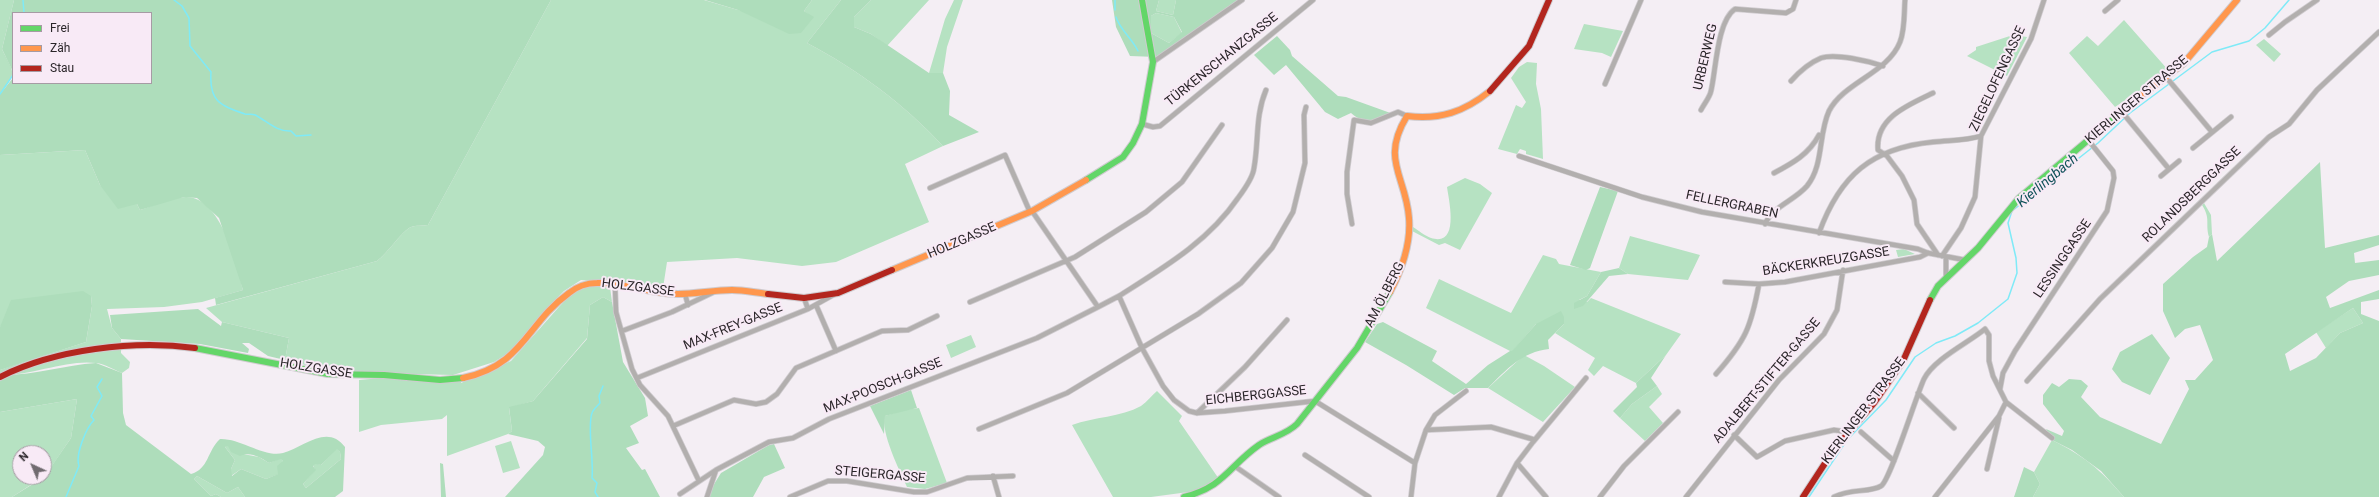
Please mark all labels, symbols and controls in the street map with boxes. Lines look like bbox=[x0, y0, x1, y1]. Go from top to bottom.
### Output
street label: TÜRKENSCHANZGASSE bbox=[1163, 10, 1281, 110]
legend bbox=[12, 12, 152, 84]
text: Frei bbox=[50, 21, 70, 35]
street label: URBERWEG bbox=[1691, 22, 1721, 92]
street label: ZIEGELOFENGASSE bbox=[1967, 24, 2029, 134]
text: Zäh bbox=[50, 41, 70, 55]
street label: KIERLINGER STRASSE bbox=[2083, 53, 2191, 147]
text: Stau bbox=[50, 61, 74, 75]
street label: ROLANDSBERGGASSE bbox=[2140, 144, 2244, 246]
water label: Kierlingbach bbox=[2014, 150, 2082, 212]
street label: FELLERGRABEN bbox=[1684, 188, 1780, 222]
street label: LESSINGGASSE bbox=[2031, 217, 2095, 301]
street label: HOLZGASSE bbox=[925, 220, 999, 262]
street label: BÄCKERKREUZGASSE bbox=[1761, 244, 1891, 280]
street label: AM ÖLBERG bbox=[1362, 260, 1408, 330]
street label: HOLZGASSE bbox=[601, 276, 675, 300]
street label: MAX-FREY-GASSE bbox=[681, 300, 785, 354]
street label: ADALBERT-STIFTER-GASSE bbox=[1710, 315, 1824, 447]
street label: MAX-POOSCH-GASSE bbox=[821, 355, 945, 417]
street label: KIERLINGER STRASSE bbox=[1819, 355, 1909, 467]
street label: HOLZGASSE bbox=[279, 356, 353, 382]
street label: EICHBERGGASSE bbox=[1205, 383, 1307, 409]
north arrow bbox=[12, 445, 52, 485]
text: N bbox=[17, 449, 31, 464]
street label: STEIGERGASSE bbox=[834, 463, 926, 487]

